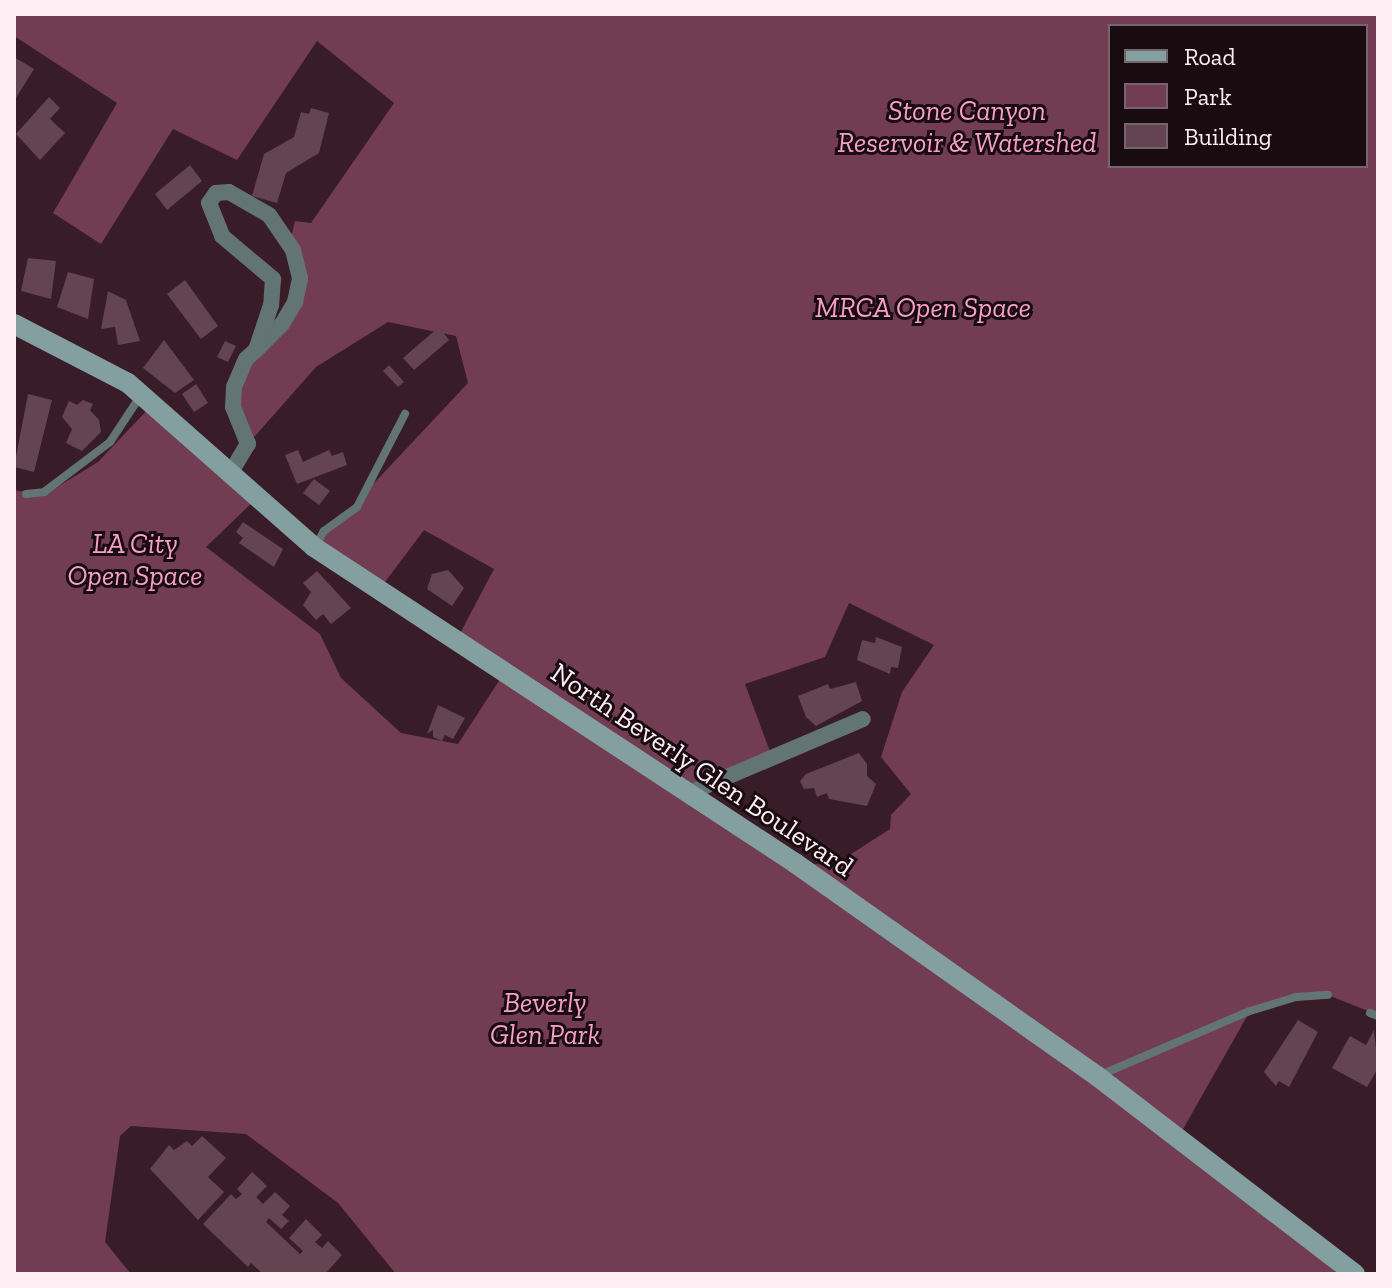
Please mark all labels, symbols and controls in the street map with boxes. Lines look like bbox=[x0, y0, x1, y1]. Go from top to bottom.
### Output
legend bbox=[1108, 24, 1368, 168]
text: Road bbox=[1184, 42, 1236, 71]
text: Park bbox=[1184, 82, 1232, 111]
park label: Stone Canyon Reservoir & Watershed bbox=[837, 94, 1097, 160]
text: Building bbox=[1184, 122, 1272, 151]
park label: MRCA Open Space bbox=[814, 291, 1032, 325]
park label: LA City Open Space bbox=[67, 527, 203, 593]
street label: North Beverly Glen Boulevard bbox=[544, 656, 860, 884]
park label: Beverly Glen Park bbox=[490, 986, 600, 1052]

